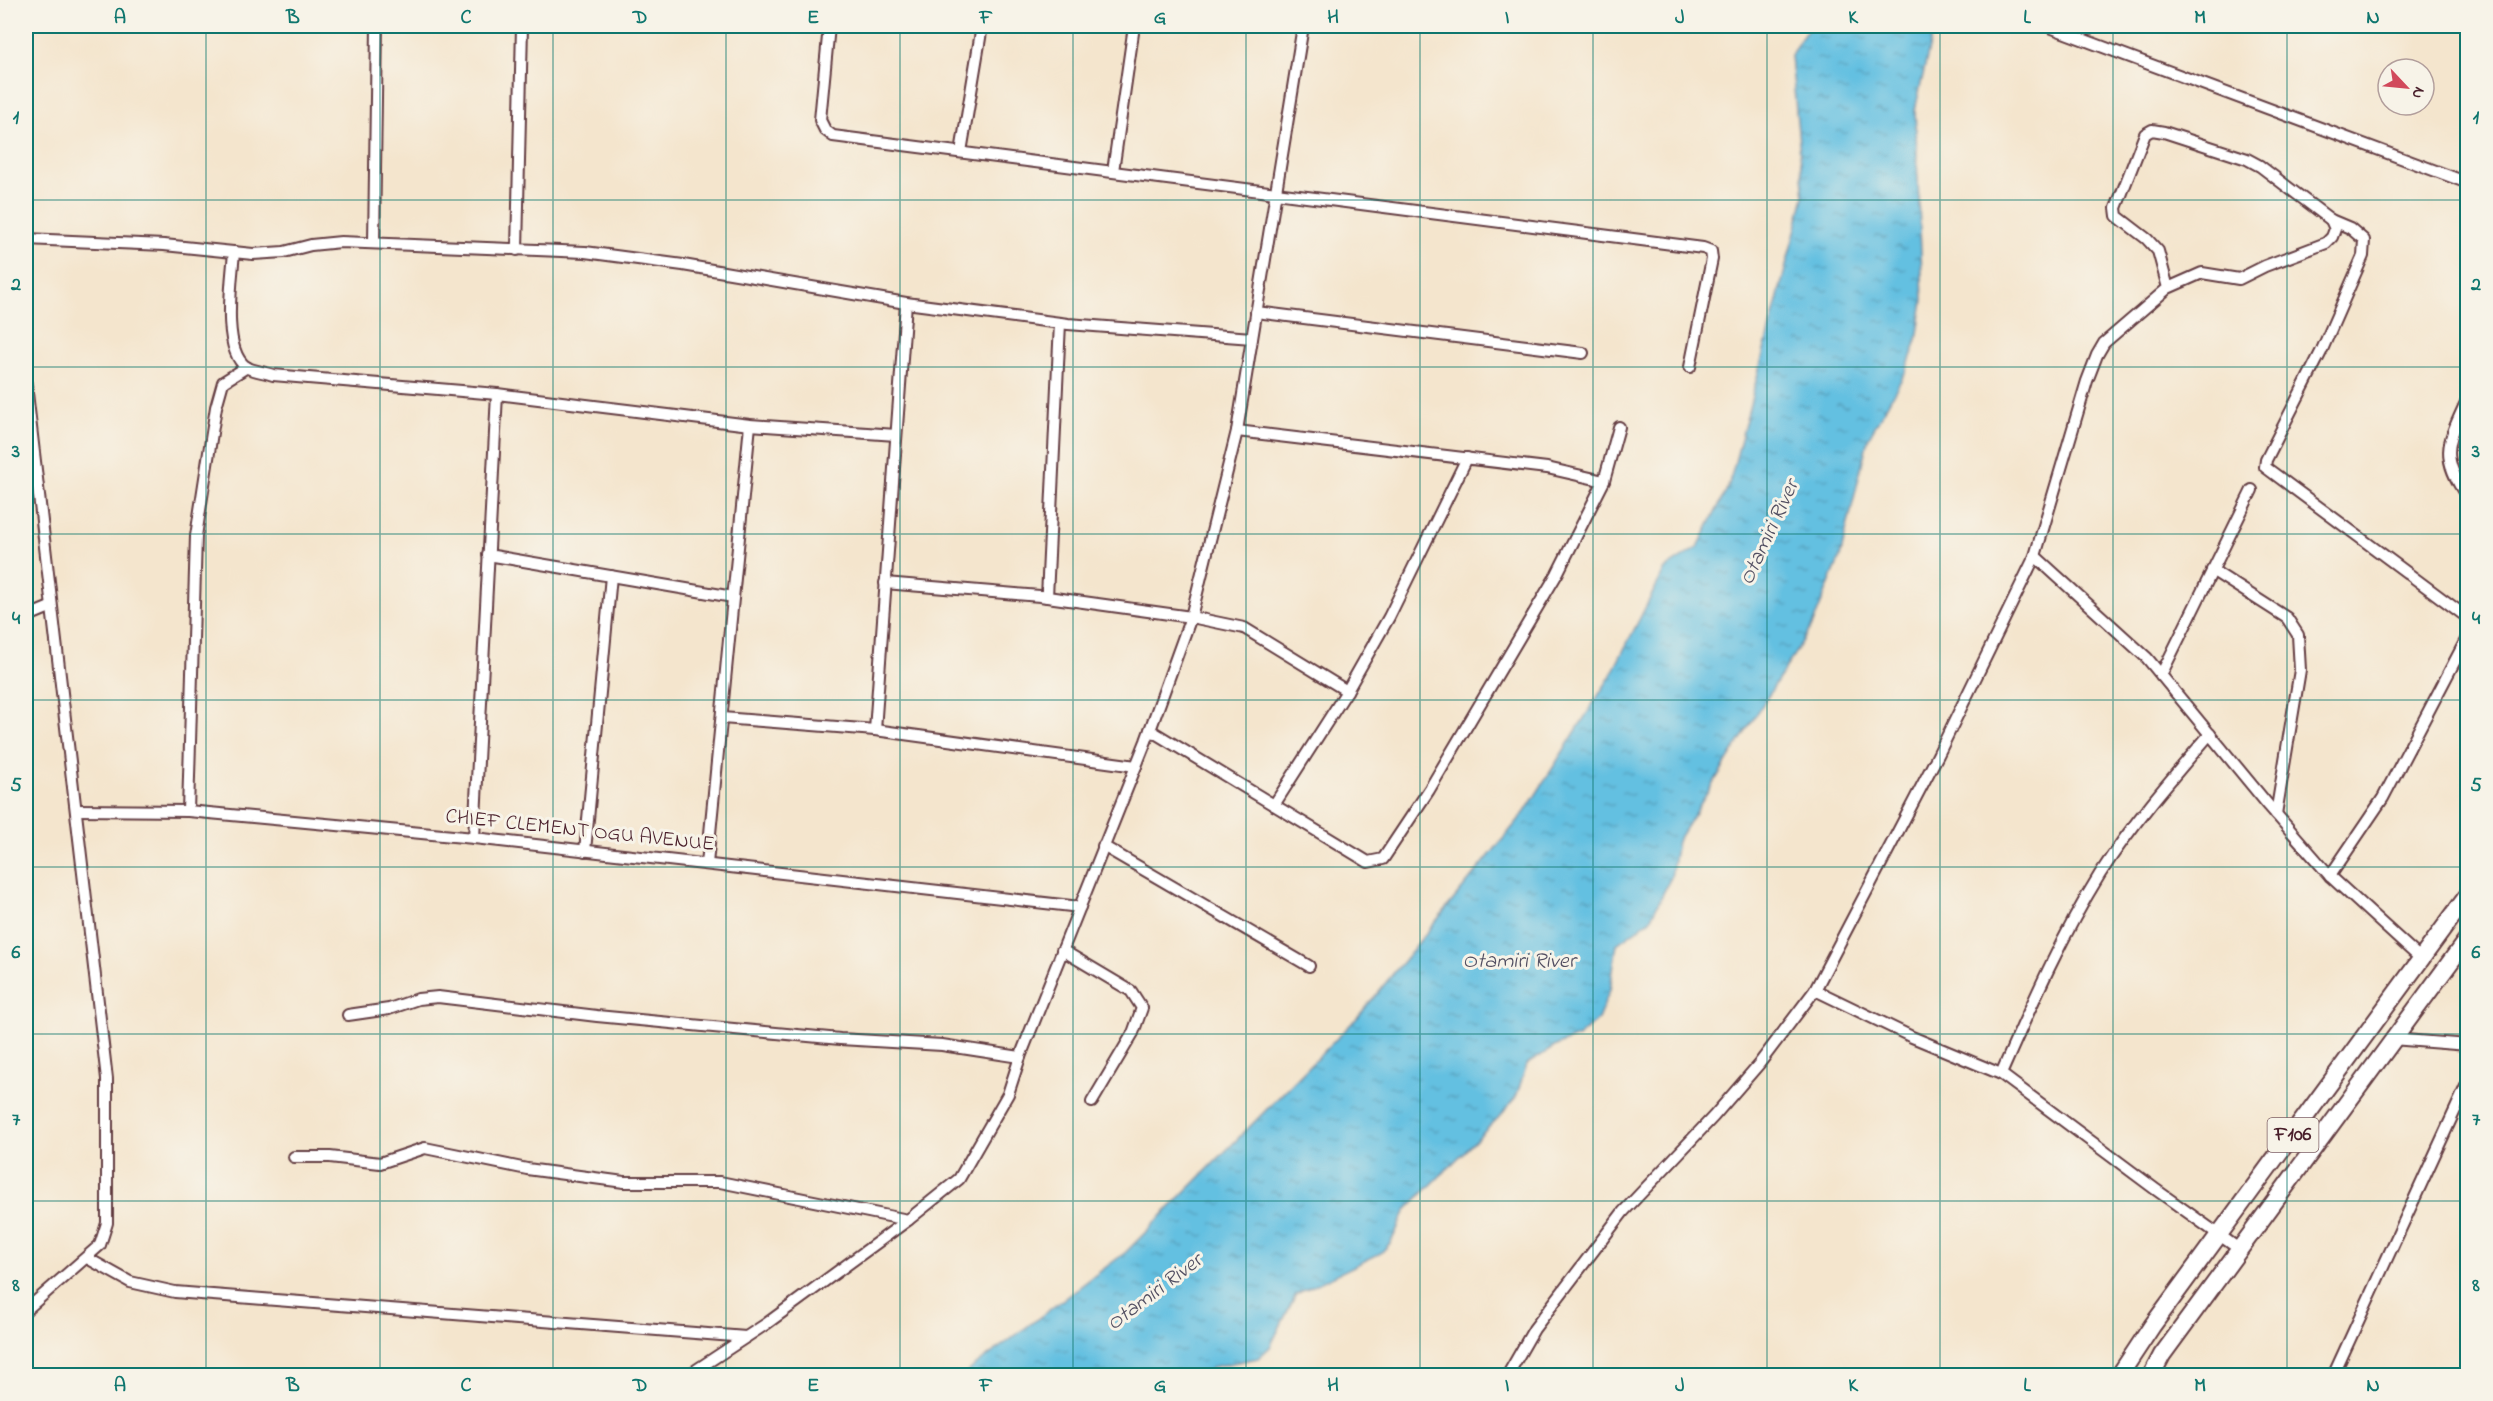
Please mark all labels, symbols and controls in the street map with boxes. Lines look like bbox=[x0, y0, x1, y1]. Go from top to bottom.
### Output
text: A bbox=[114, 4, 126, 33]
text: B bbox=[285, 4, 300, 33]
text: C bbox=[461, 4, 472, 33]
text: D bbox=[632, 4, 647, 33]
text: E bbox=[807, 4, 819, 33]
text: F bbox=[979, 4, 993, 33]
text: G bbox=[1154, 4, 1167, 33]
text: H bbox=[1327, 4, 1339, 33]
text: I bbox=[1505, 4, 1510, 33]
text: J bbox=[1675, 4, 1685, 33]
text: K bbox=[1848, 4, 1859, 33]
text: L bbox=[2023, 4, 2031, 33]
text: M bbox=[2194, 4, 2206, 33]
text: N bbox=[2366, 4, 2380, 33]
north arrow bbox=[2376, 57, 2436, 117]
text: N bbox=[2404, 83, 2431, 103]
text: 1 bbox=[13, 104, 20, 133]
text: 1 bbox=[2473, 104, 2480, 133]
text: 2 bbox=[10, 271, 21, 300]
text: 2 bbox=[2470, 271, 2481, 300]
text: 3 bbox=[11, 438, 20, 467]
text: 3 bbox=[2471, 438, 2480, 467]
water label: Otamiri River bbox=[1732, 472, 1810, 591]
text: 4 bbox=[12, 605, 21, 634]
text: 4 bbox=[2472, 605, 2481, 634]
text: 5 bbox=[10, 772, 22, 801]
text: 5 bbox=[2470, 772, 2482, 801]
street label: CHIEF CLEMENT OGU AVENUE bbox=[444, 802, 716, 860]
text: 6 bbox=[12, 939, 21, 968]
text: 6 bbox=[2472, 939, 2481, 968]
water label: Otamiri River bbox=[1463, 946, 1579, 978]
text: 7 bbox=[12, 1106, 21, 1135]
text: 7 bbox=[2472, 1106, 2481, 1135]
road number: F106 bbox=[2268, 1118, 2318, 1152]
water label: Otamiri River bbox=[1100, 1244, 1212, 1340]
text: 8 bbox=[11, 1272, 20, 1301]
text: 8 bbox=[2471, 1272, 2480, 1301]
text: A bbox=[114, 1372, 126, 1401]
text: B bbox=[285, 1372, 300, 1401]
text: C bbox=[461, 1372, 472, 1401]
text: D bbox=[632, 1372, 647, 1401]
text: E bbox=[807, 1372, 819, 1401]
text: F bbox=[979, 1372, 993, 1401]
text: G bbox=[1154, 1372, 1167, 1401]
text: H bbox=[1327, 1372, 1339, 1401]
text: I bbox=[1505, 1372, 1510, 1401]
text: J bbox=[1675, 1372, 1685, 1401]
text: K bbox=[1848, 1372, 1859, 1401]
text: L bbox=[2023, 1372, 2031, 1401]
text: M bbox=[2194, 1372, 2206, 1401]
text: N bbox=[2366, 1372, 2380, 1401]

